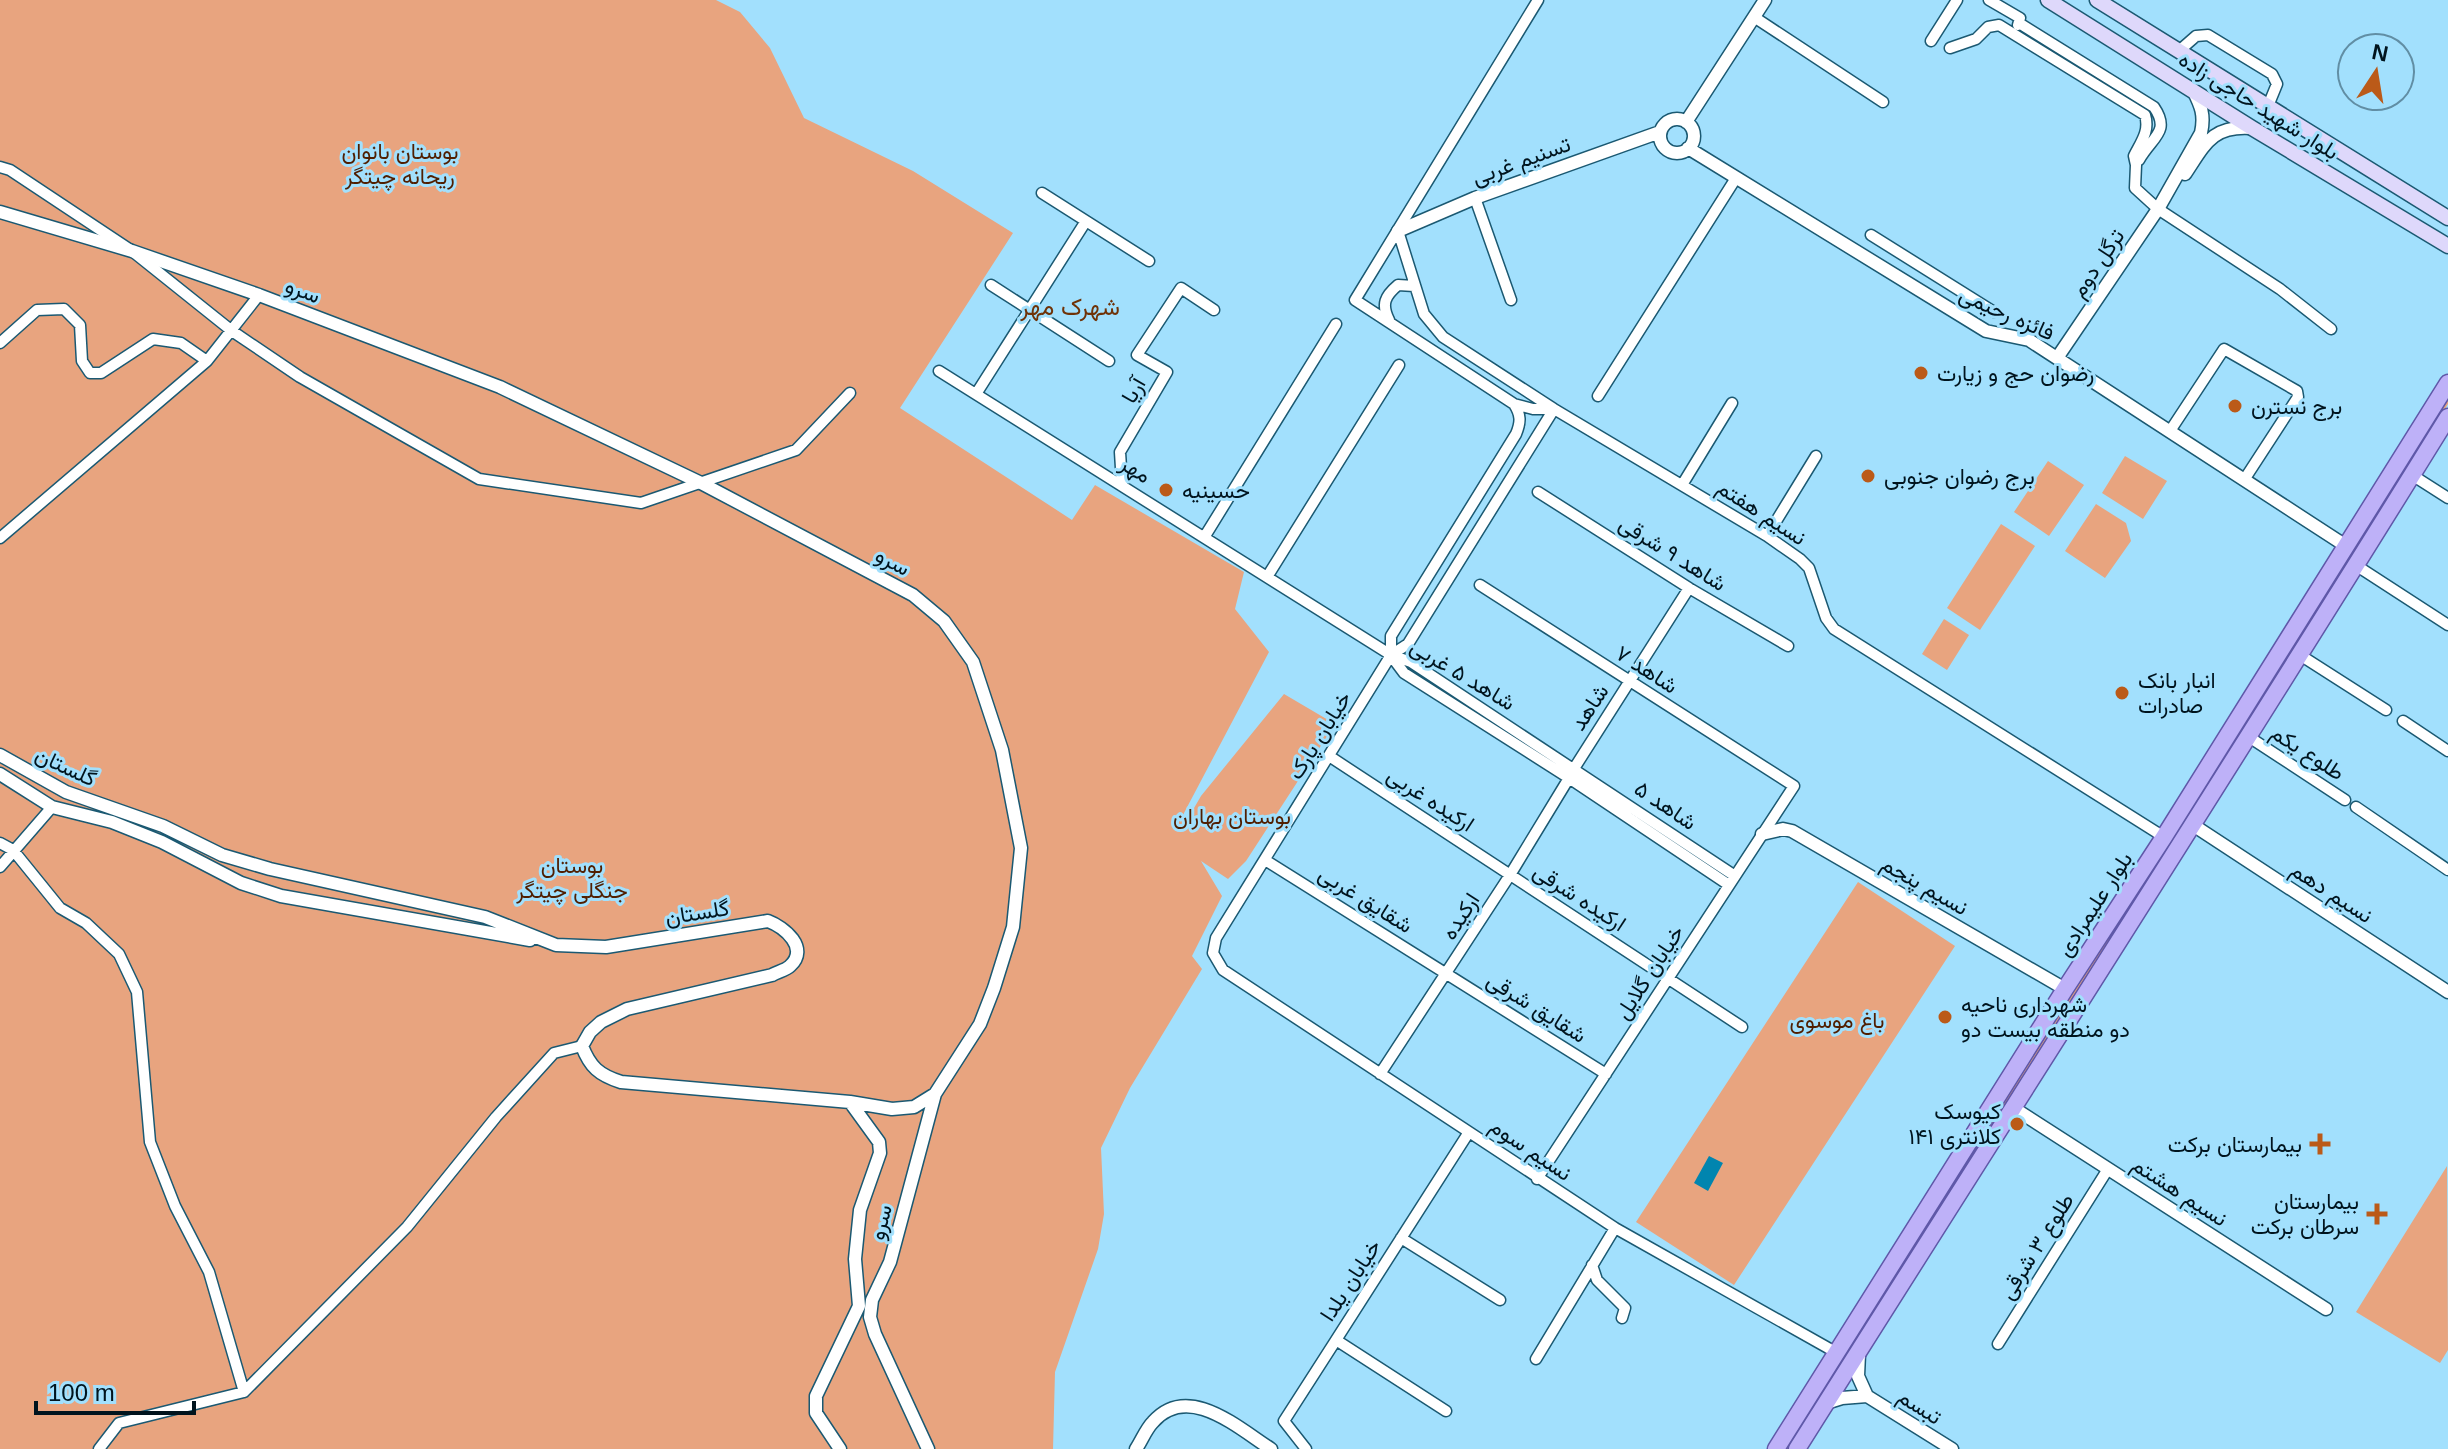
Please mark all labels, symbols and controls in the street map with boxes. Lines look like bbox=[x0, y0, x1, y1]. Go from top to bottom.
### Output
north arrow bbox=[2336, 32, 2416, 112]
text: N bbox=[2370, 39, 2390, 67]
street label: بلوار شهید حاجی زاده bbox=[2174, 46, 2343, 166]
street label: تسنیم غربی bbox=[1468, 131, 1575, 192]
park label: بوستان بانوان ریحانه چیتگر bbox=[341, 139, 459, 191]
street label: ترگل دوم bbox=[2065, 224, 2131, 303]
street label: سرو bbox=[281, 272, 324, 309]
street label: فائزه رحیمی bbox=[1955, 281, 2058, 346]
district label: شهرک مهر bbox=[1019, 293, 1120, 322]
place label: رضوان حج و زیارت bbox=[1937, 361, 2094, 388]
marker: رضوان حج و زیارت bbox=[1912, 364, 1930, 382]
street label: آریا bbox=[1116, 371, 1152, 408]
place label: برج نسترن bbox=[2251, 394, 2342, 421]
marker: برج نسترن bbox=[2226, 397, 2244, 415]
street label: مهر bbox=[1115, 450, 1156, 489]
place label: برج رضوان جنوبی bbox=[1884, 464, 2035, 491]
marker: برج رضوان جنوبی bbox=[1859, 467, 1877, 485]
street label: نسیم هفتم bbox=[1711, 474, 1811, 552]
place label: حسینیه bbox=[1182, 478, 1250, 503]
marker: حسینیه bbox=[1157, 481, 1175, 499]
street label: شاهد ۹ شرقی bbox=[1614, 511, 1731, 597]
street label: سرو bbox=[871, 542, 914, 582]
street label: شاهد ۵ غربی bbox=[1405, 633, 1520, 716]
street label: شاهد ۷ bbox=[1611, 640, 1683, 699]
place label: انبار بانک صادرات bbox=[2138, 668, 2216, 719]
street label: شاهد bbox=[1565, 679, 1614, 735]
marker: انبار بانک صادرات bbox=[2113, 684, 2131, 702]
street label: خیابان پارک bbox=[1283, 687, 1358, 785]
street label: طلوع یکم bbox=[2265, 719, 2349, 787]
street label: گلستان bbox=[31, 742, 100, 791]
street label: ارکیده غربی bbox=[1382, 762, 1479, 838]
street label: شاهد ۵ bbox=[1630, 776, 1701, 835]
park label: بوستان بهاران bbox=[1173, 804, 1291, 830]
street label: بلوار علیمرادی bbox=[2051, 847, 2138, 962]
street label: نسیم پنجم bbox=[1876, 851, 1973, 922]
park label: بوستان جنگلی چیتگر bbox=[515, 853, 628, 905]
street label: نسیم دهم bbox=[2285, 857, 2377, 930]
street label: ارکیده شرقی bbox=[1528, 858, 1631, 937]
street label: شقایق غربی bbox=[1314, 861, 1417, 939]
street label: ارکیده bbox=[1436, 888, 1485, 945]
street label: گلستان bbox=[663, 895, 731, 930]
street label: خیابان گلایل bbox=[1610, 921, 1689, 1024]
street label: شقایق شرقی bbox=[1482, 967, 1591, 1049]
place label: شهرداری ناحیه دو منطقه بیست دو bbox=[1961, 992, 2130, 1043]
park label: باغ موسوی bbox=[1789, 1008, 1885, 1035]
marker: شهرداری ناحیه دو منطقه بیست دو bbox=[1936, 1008, 1954, 1026]
place label: کیوسک کلانتری ۱۴۱ bbox=[1908, 1099, 2001, 1150]
street label: نسیم سوم bbox=[1484, 1113, 1576, 1187]
marker: کیوسک کلانتری ۱۴۱ bbox=[2008, 1115, 2026, 1133]
place label: بیمارستان برکت bbox=[2168, 1132, 2302, 1158]
marker: بیمارستان برکت bbox=[2309, 1133, 2331, 1155]
street label: نسیم هشتم bbox=[2126, 1151, 2232, 1233]
street label: طلوع ۳ شرقی bbox=[1994, 1189, 2081, 1305]
place label: بیمارستان سرطان برکت bbox=[2251, 1189, 2359, 1240]
street label: سرو bbox=[864, 1202, 898, 1243]
marker: بیمارستان سرطان برکت bbox=[2366, 1203, 2388, 1225]
street label: خیابان یلدا bbox=[1315, 1235, 1386, 1326]
scale bar bbox=[36, 1365, 194, 1415]
text: 100 m bbox=[48, 1379, 115, 1406]
street label: تبسم bbox=[1892, 1383, 1946, 1431]

